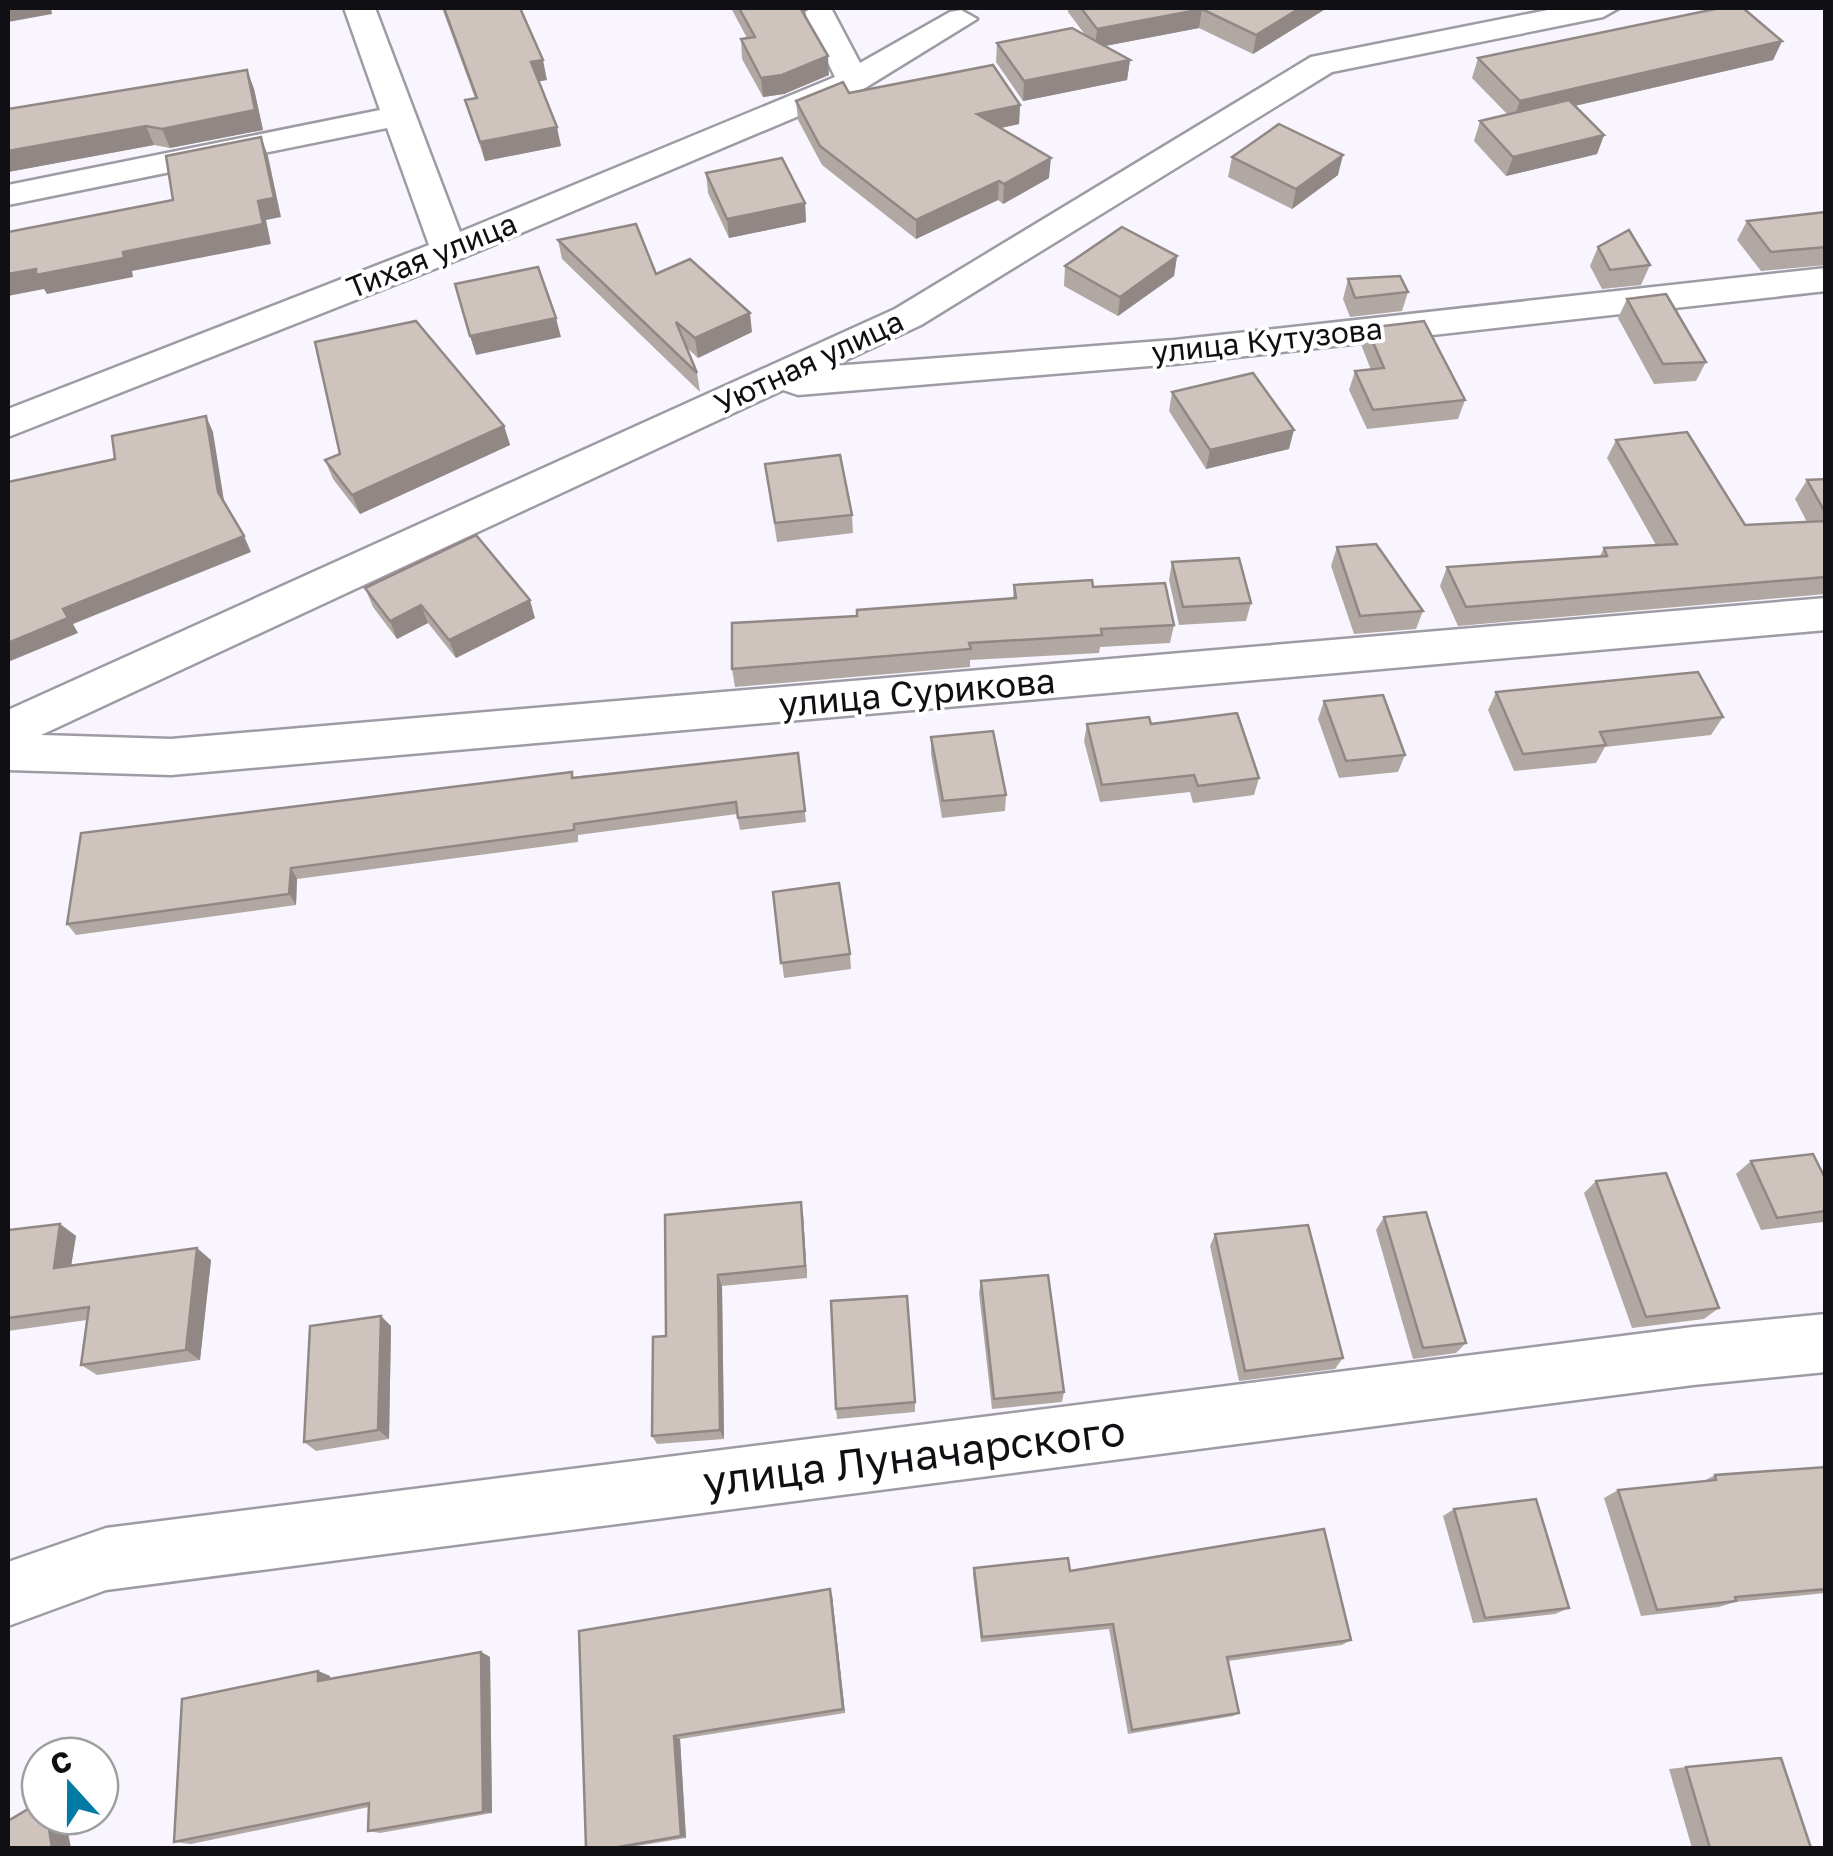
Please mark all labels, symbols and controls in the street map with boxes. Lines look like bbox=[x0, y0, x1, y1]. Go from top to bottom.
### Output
street label: Тихая улица bbox=[342, 205, 522, 305]
street label: Уютная улица bbox=[708, 303, 909, 422]
street label: улица Кутузова bbox=[1150, 310, 1384, 370]
street label: улица Сурикова bbox=[777, 659, 1057, 725]
street label: улица Луначарского bbox=[700, 1404, 1128, 1506]
north arrow bbox=[20, 1736, 120, 1836]
text: С bbox=[46, 1743, 76, 1781]

